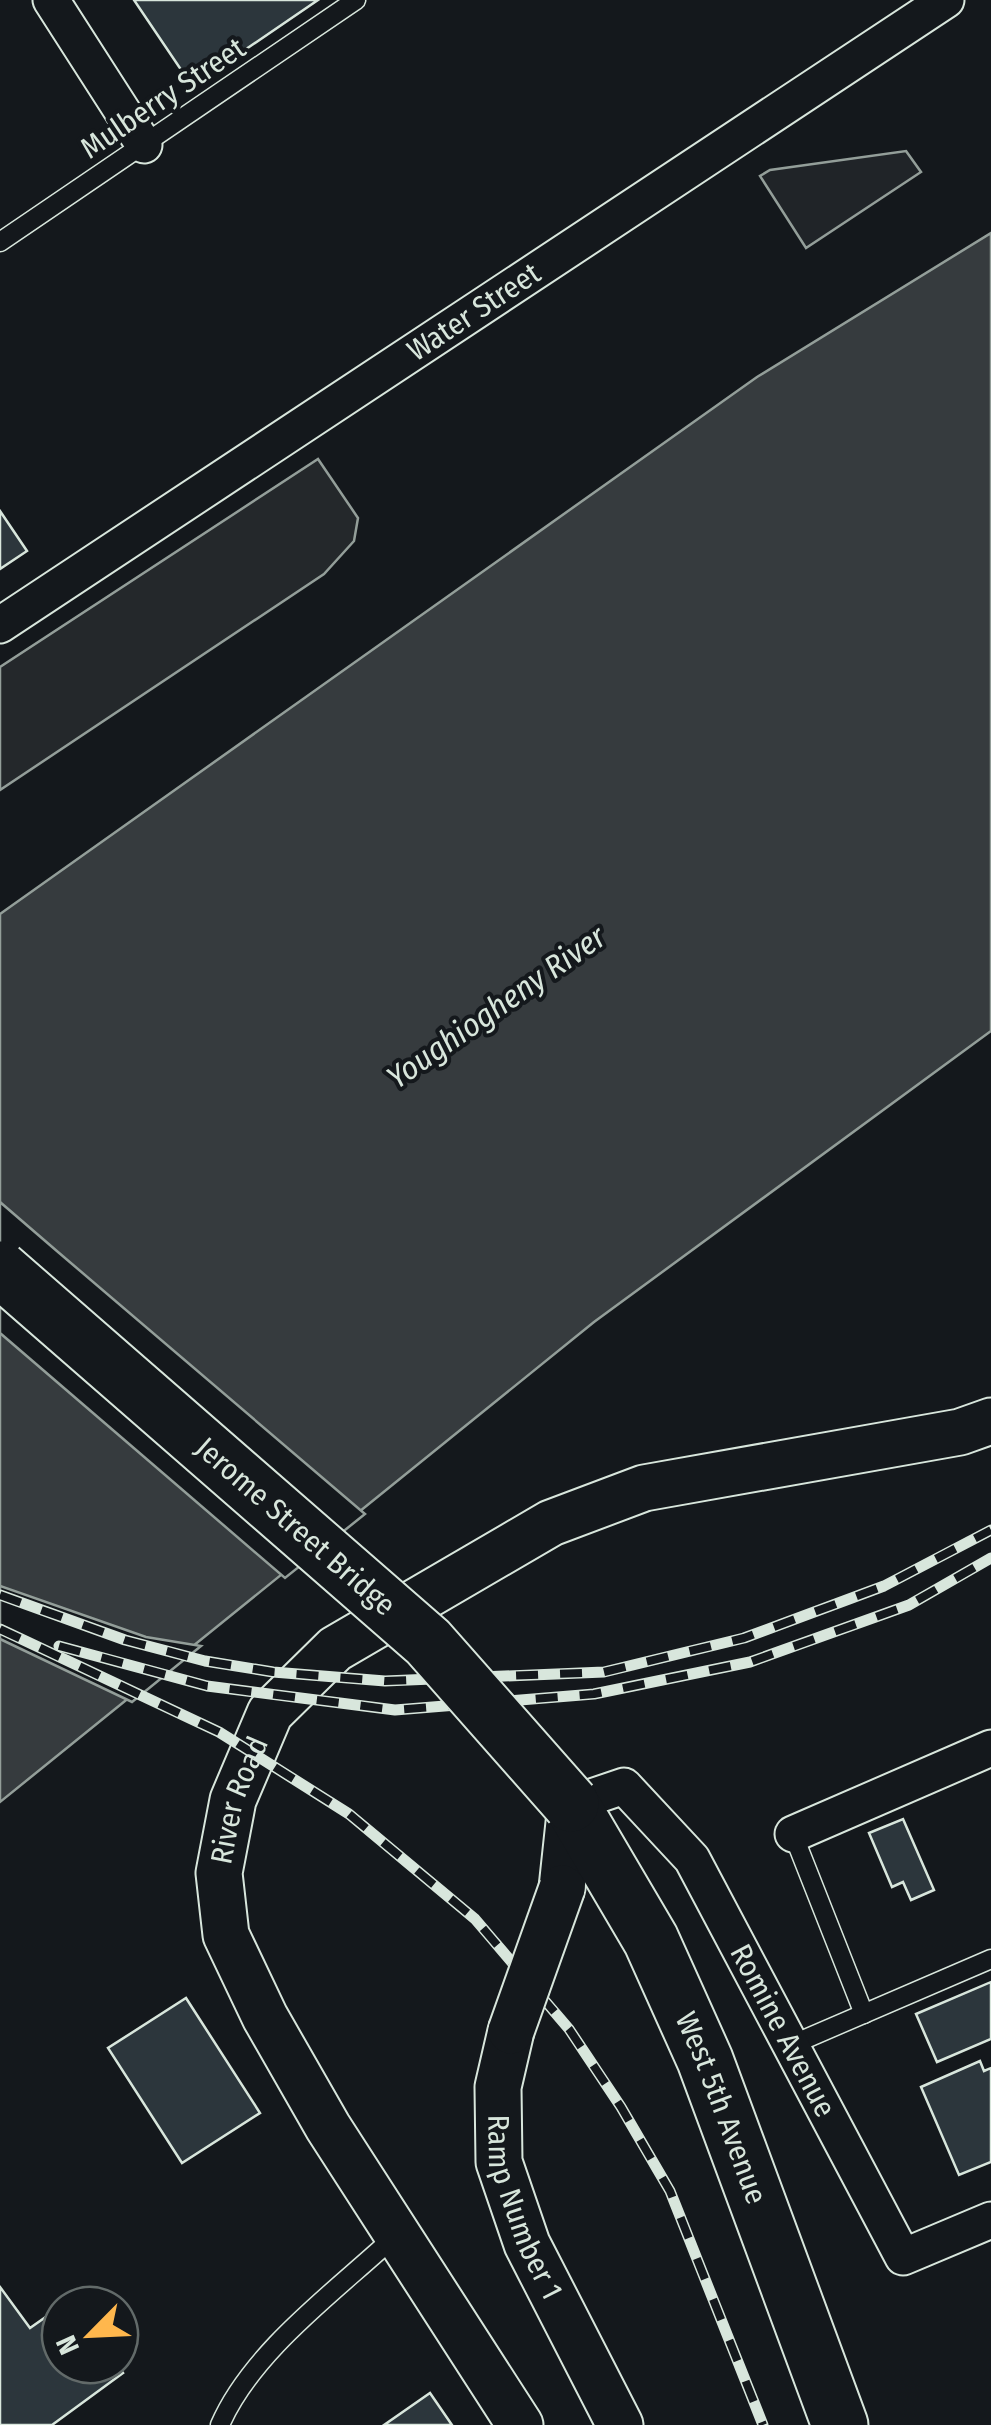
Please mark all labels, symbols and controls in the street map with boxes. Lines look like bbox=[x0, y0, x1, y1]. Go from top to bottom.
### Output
street label: Mulberry Street bbox=[74, 30, 252, 166]
street label: Water Street bbox=[401, 255, 547, 369]
water label: Youghiogheny River bbox=[379, 917, 613, 1097]
street label: Jerome Street Bridge bbox=[188, 1430, 403, 1623]
street label: River Road bbox=[203, 1731, 276, 1867]
street label: Romine Avenue bbox=[723, 1938, 843, 2123]
street label: West 5th Avenue bbox=[668, 2006, 775, 2209]
street label: Ramp Number 1 bbox=[480, 2114, 570, 2305]
north arrow bbox=[40, 2285, 140, 2385]
text: N bbox=[49, 2331, 86, 2359]

